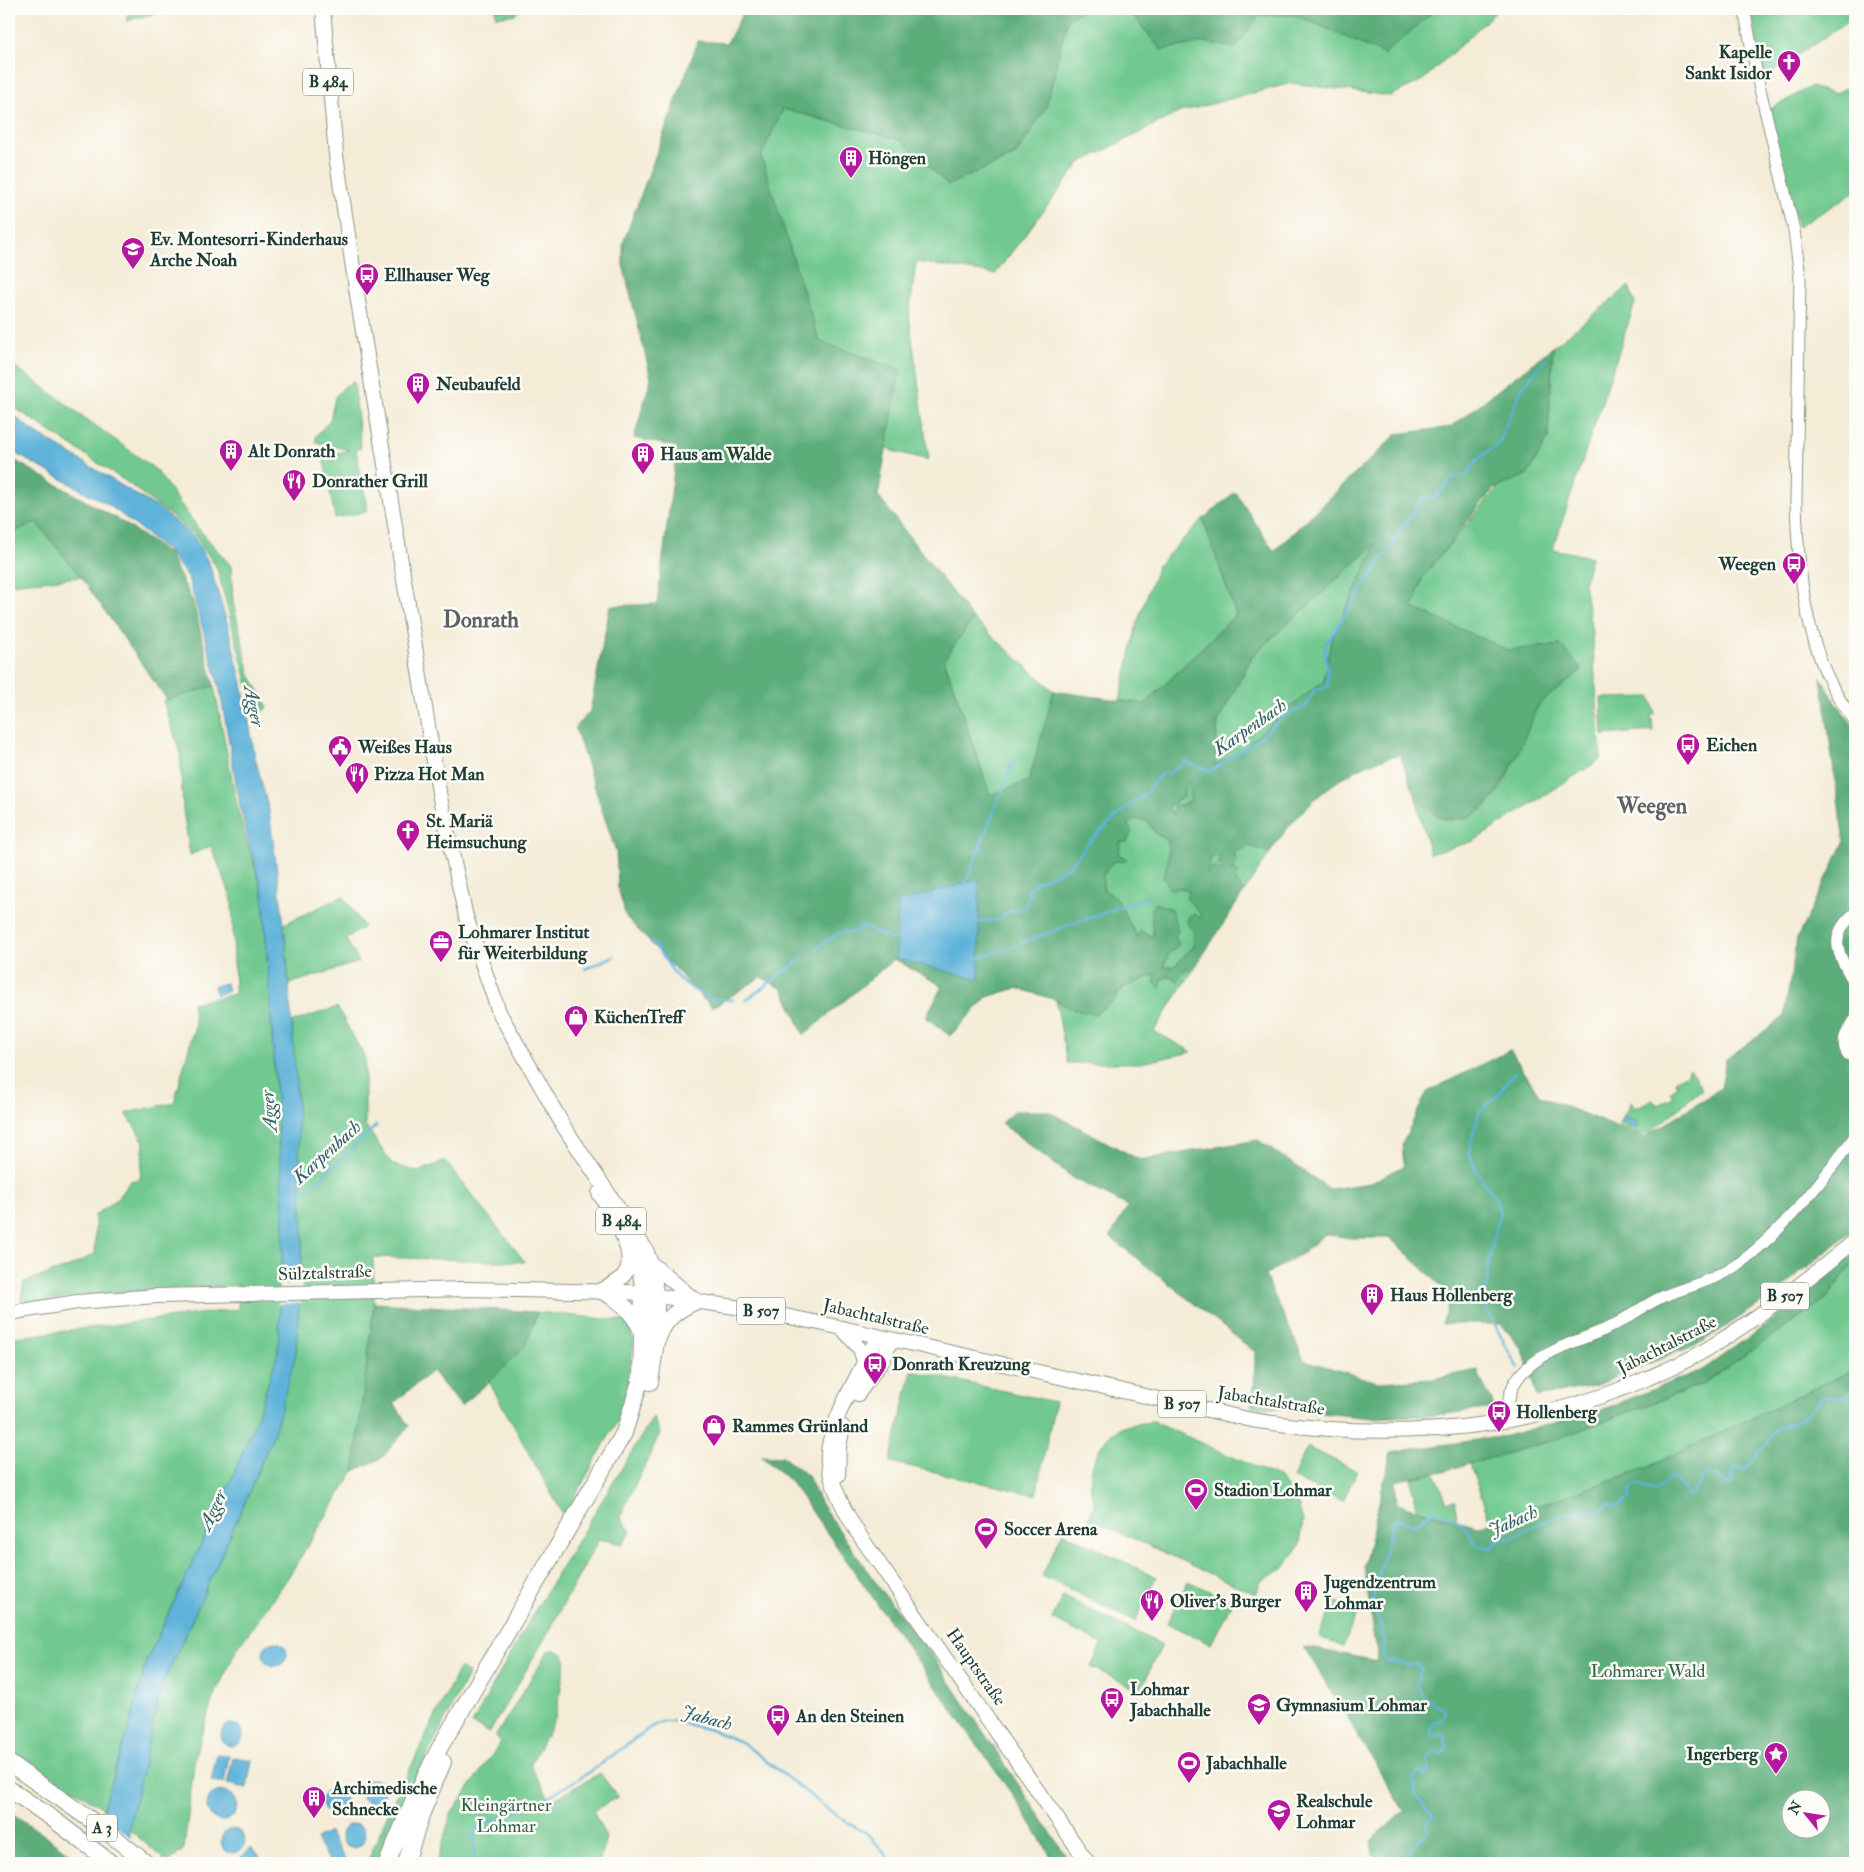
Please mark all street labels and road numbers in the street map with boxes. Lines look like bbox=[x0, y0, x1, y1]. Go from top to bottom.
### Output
road number: B 484 bbox=[303, 68, 353, 95]
road number: B 484 bbox=[596, 1208, 646, 1234]
street label: Sülztalstraße bbox=[278, 1260, 373, 1286]
road number: B 507 bbox=[1761, 1282, 1809, 1310]
street label: Jabachtalstraße bbox=[820, 1293, 932, 1340]
road number: B 507 bbox=[737, 1298, 785, 1324]
street label: Jabachtalstraße bbox=[1613, 1310, 1721, 1380]
street label: Jabachtalstraße bbox=[1215, 1381, 1327, 1421]
road number: B 507 bbox=[1158, 1390, 1206, 1418]
street label: Hauptstraße bbox=[941, 1624, 1011, 1711]
road number: A 3 bbox=[87, 1815, 117, 1842]

